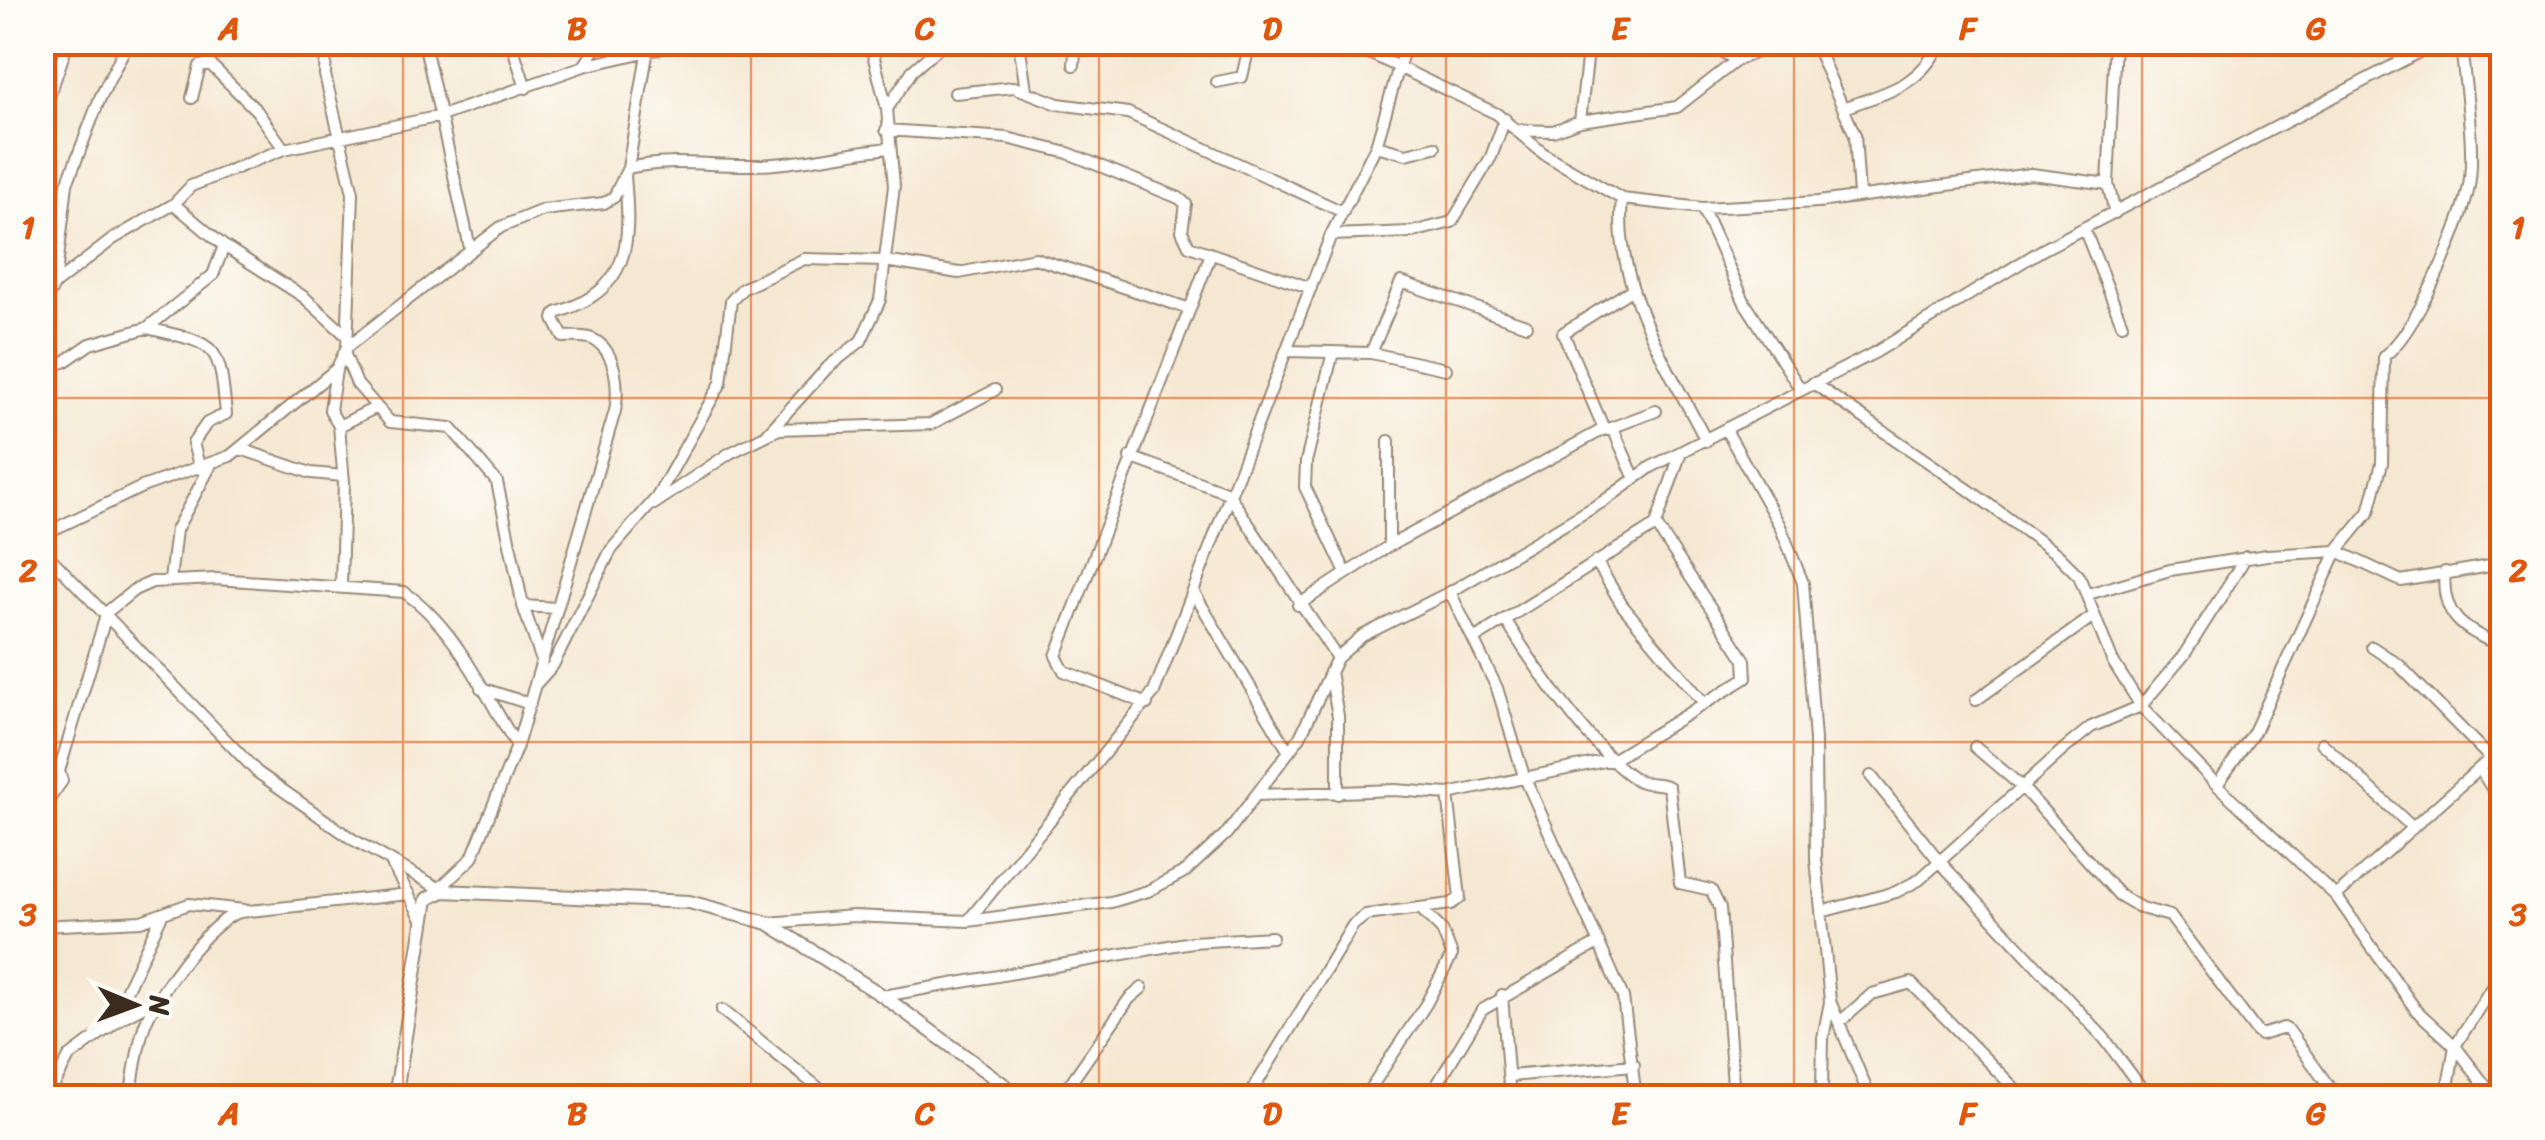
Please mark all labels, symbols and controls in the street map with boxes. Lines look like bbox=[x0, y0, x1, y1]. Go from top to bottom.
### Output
text: A bbox=[217, 0, 240, 57]
text: B bbox=[567, 0, 587, 57]
text: C bbox=[914, 0, 936, 57]
text: D bbox=[1262, 0, 1282, 57]
text: E bbox=[1611, 0, 1631, 57]
text: F bbox=[1958, 0, 1979, 57]
text: G bbox=[2306, 0, 2327, 57]
text: 1 bbox=[21, 199, 35, 256]
text: 1 bbox=[2511, 199, 2525, 256]
text: 2 bbox=[19, 542, 38, 599]
text: 2 bbox=[2509, 542, 2528, 599]
text: 3 bbox=[18, 886, 37, 943]
text: 3 bbox=[2508, 886, 2527, 943]
north arrow bbox=[85, 955, 185, 1055]
text: N bbox=[135, 994, 184, 1016]
text: A bbox=[217, 1085, 240, 1140]
text: B bbox=[567, 1085, 587, 1140]
text: C bbox=[914, 1085, 936, 1140]
text: D bbox=[1262, 1085, 1282, 1140]
text: E bbox=[1611, 1085, 1631, 1140]
text: F bbox=[1958, 1085, 1979, 1140]
text: G bbox=[2306, 1085, 2327, 1140]

